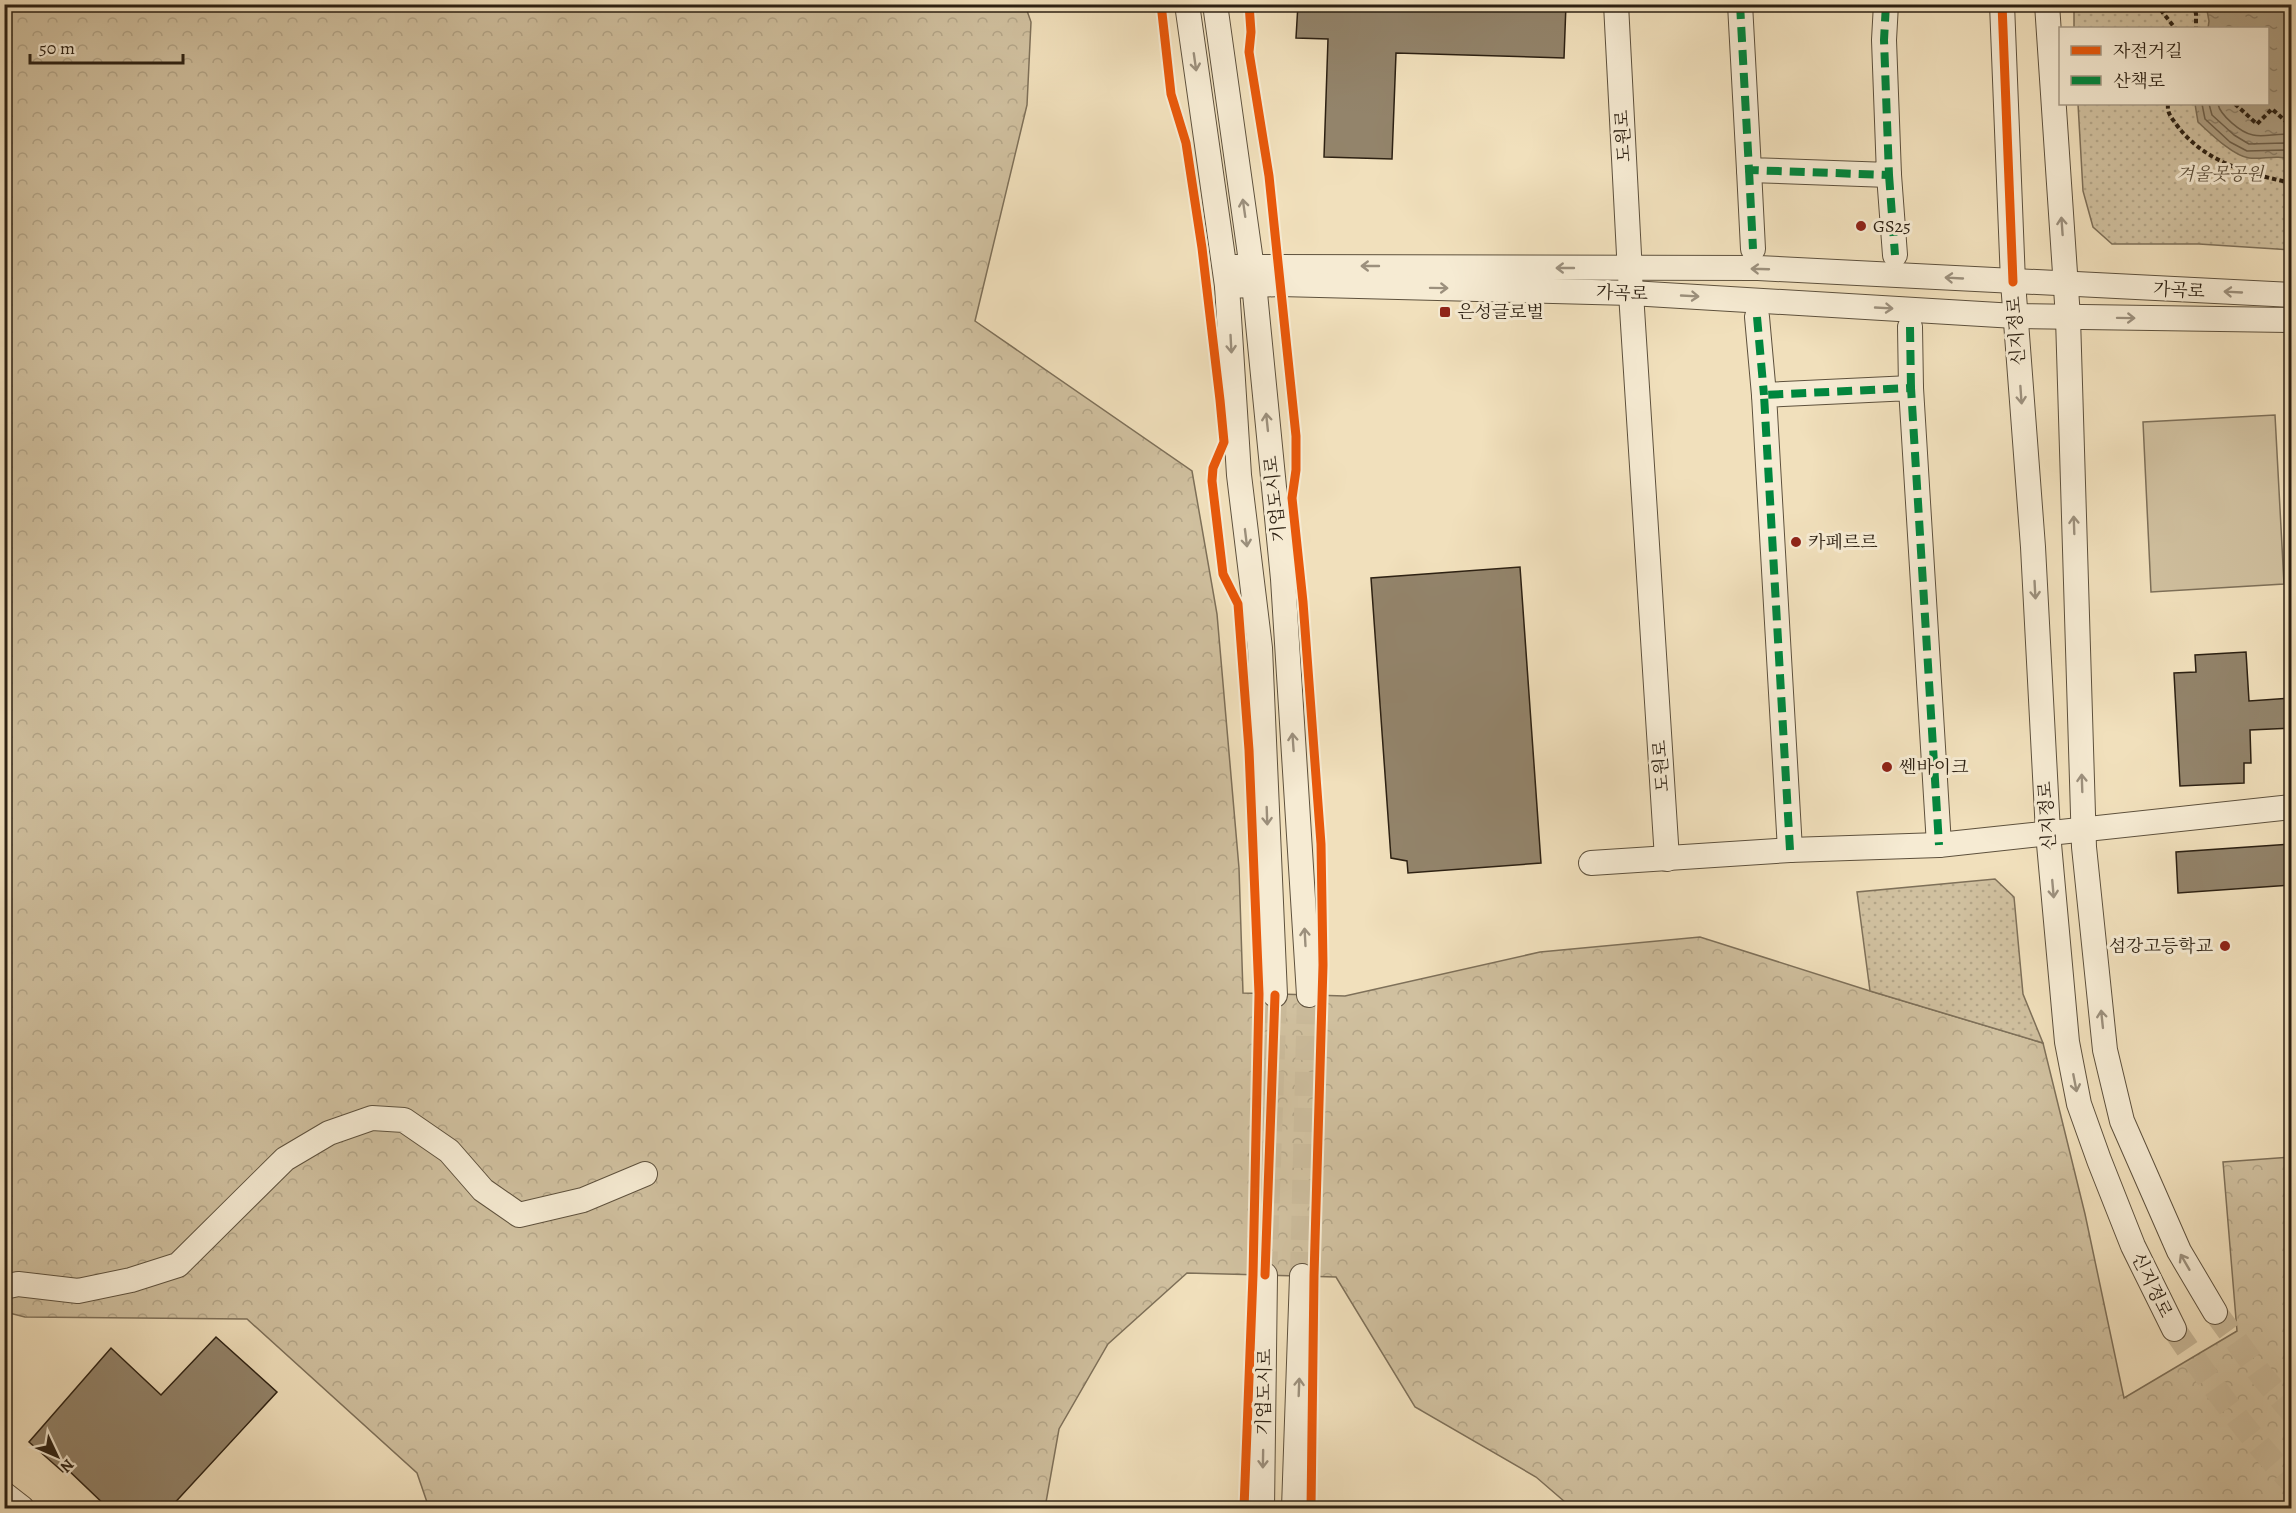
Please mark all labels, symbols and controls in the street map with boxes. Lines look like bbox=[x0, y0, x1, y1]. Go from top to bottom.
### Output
scale bar bbox=[30, 27, 183, 65]
legend bbox=[2059, 27, 2269, 105]
text: 50 m bbox=[39, 36, 75, 60]
text: 자전거길 bbox=[2113, 39, 2183, 63]
one-way arrow bbox=[1189, 52, 1200, 72]
text: 산책로 bbox=[2113, 69, 2165, 93]
street label: 도원로 bbox=[1610, 109, 1636, 163]
park label: 겨울못공원 bbox=[2177, 162, 2265, 186]
one-way arrow bbox=[1238, 198, 1249, 218]
place label: GS25 bbox=[1873, 214, 1911, 238]
one-way arrow bbox=[2056, 216, 2067, 236]
marker: GS25 bbox=[1854, 219, 1868, 233]
one-way arrow bbox=[1360, 261, 1380, 272]
one-way arrow bbox=[1555, 262, 1575, 273]
one-way arrow bbox=[1750, 263, 1770, 274]
one-way arrow bbox=[1945, 273, 1965, 284]
street label: 가곡로 bbox=[2152, 277, 2206, 303]
street label: 가곡로 bbox=[1596, 280, 1648, 306]
one-way arrow bbox=[1428, 282, 1448, 294]
one-way arrow bbox=[2224, 287, 2244, 298]
one-way arrow bbox=[1679, 291, 1699, 302]
street label: 신지정로 bbox=[2002, 295, 2030, 367]
place label: 은성글로벌 bbox=[1457, 300, 1544, 324]
one-way arrow bbox=[1874, 302, 1894, 313]
marker: 은성글로벌 bbox=[1438, 305, 1452, 319]
one-way arrow bbox=[2116, 312, 2136, 324]
one-way arrow bbox=[1226, 334, 1237, 353]
one-way arrow bbox=[2016, 385, 2027, 405]
one-way arrow bbox=[1261, 413, 1272, 433]
street label: 기업도시로 bbox=[1259, 455, 1291, 543]
one-way arrow bbox=[2069, 516, 2080, 536]
one-way arrow bbox=[1241, 528, 1252, 548]
place label: 카페르르 bbox=[1808, 530, 1878, 554]
marker: 카페르르 bbox=[1789, 535, 1803, 549]
one-way arrow bbox=[2029, 579, 2040, 599]
one-way arrow bbox=[1288, 733, 1299, 753]
street label: 도원로 bbox=[1647, 739, 1675, 793]
place label: 쎈바이크 bbox=[1899, 755, 1969, 779]
marker: 쎈바이크 bbox=[1880, 760, 1894, 774]
one-way arrow bbox=[2077, 774, 2088, 794]
street label: 신지정로 bbox=[2033, 780, 2061, 852]
one-way arrow bbox=[1262, 806, 1273, 826]
one-way arrow bbox=[2048, 879, 2059, 899]
one-way arrow bbox=[1299, 927, 1310, 947]
place label: 섬강고등학교 bbox=[2109, 934, 2214, 958]
marker: 섬강고등학교 bbox=[2218, 939, 2232, 953]
one-way arrow bbox=[2096, 1010, 2107, 1030]
one-way arrow bbox=[2070, 1072, 2081, 1092]
street label: 신지정로 bbox=[2126, 1248, 2178, 1322]
one-way arrow bbox=[2179, 1254, 2191, 1271]
street label: 기업도시로 bbox=[1251, 1348, 1277, 1436]
one-way arrow bbox=[1293, 1378, 1304, 1398]
north arrow bbox=[27, 1426, 87, 1486]
one-way arrow bbox=[1257, 1449, 1269, 1469]
text: N bbox=[55, 1454, 79, 1478]

